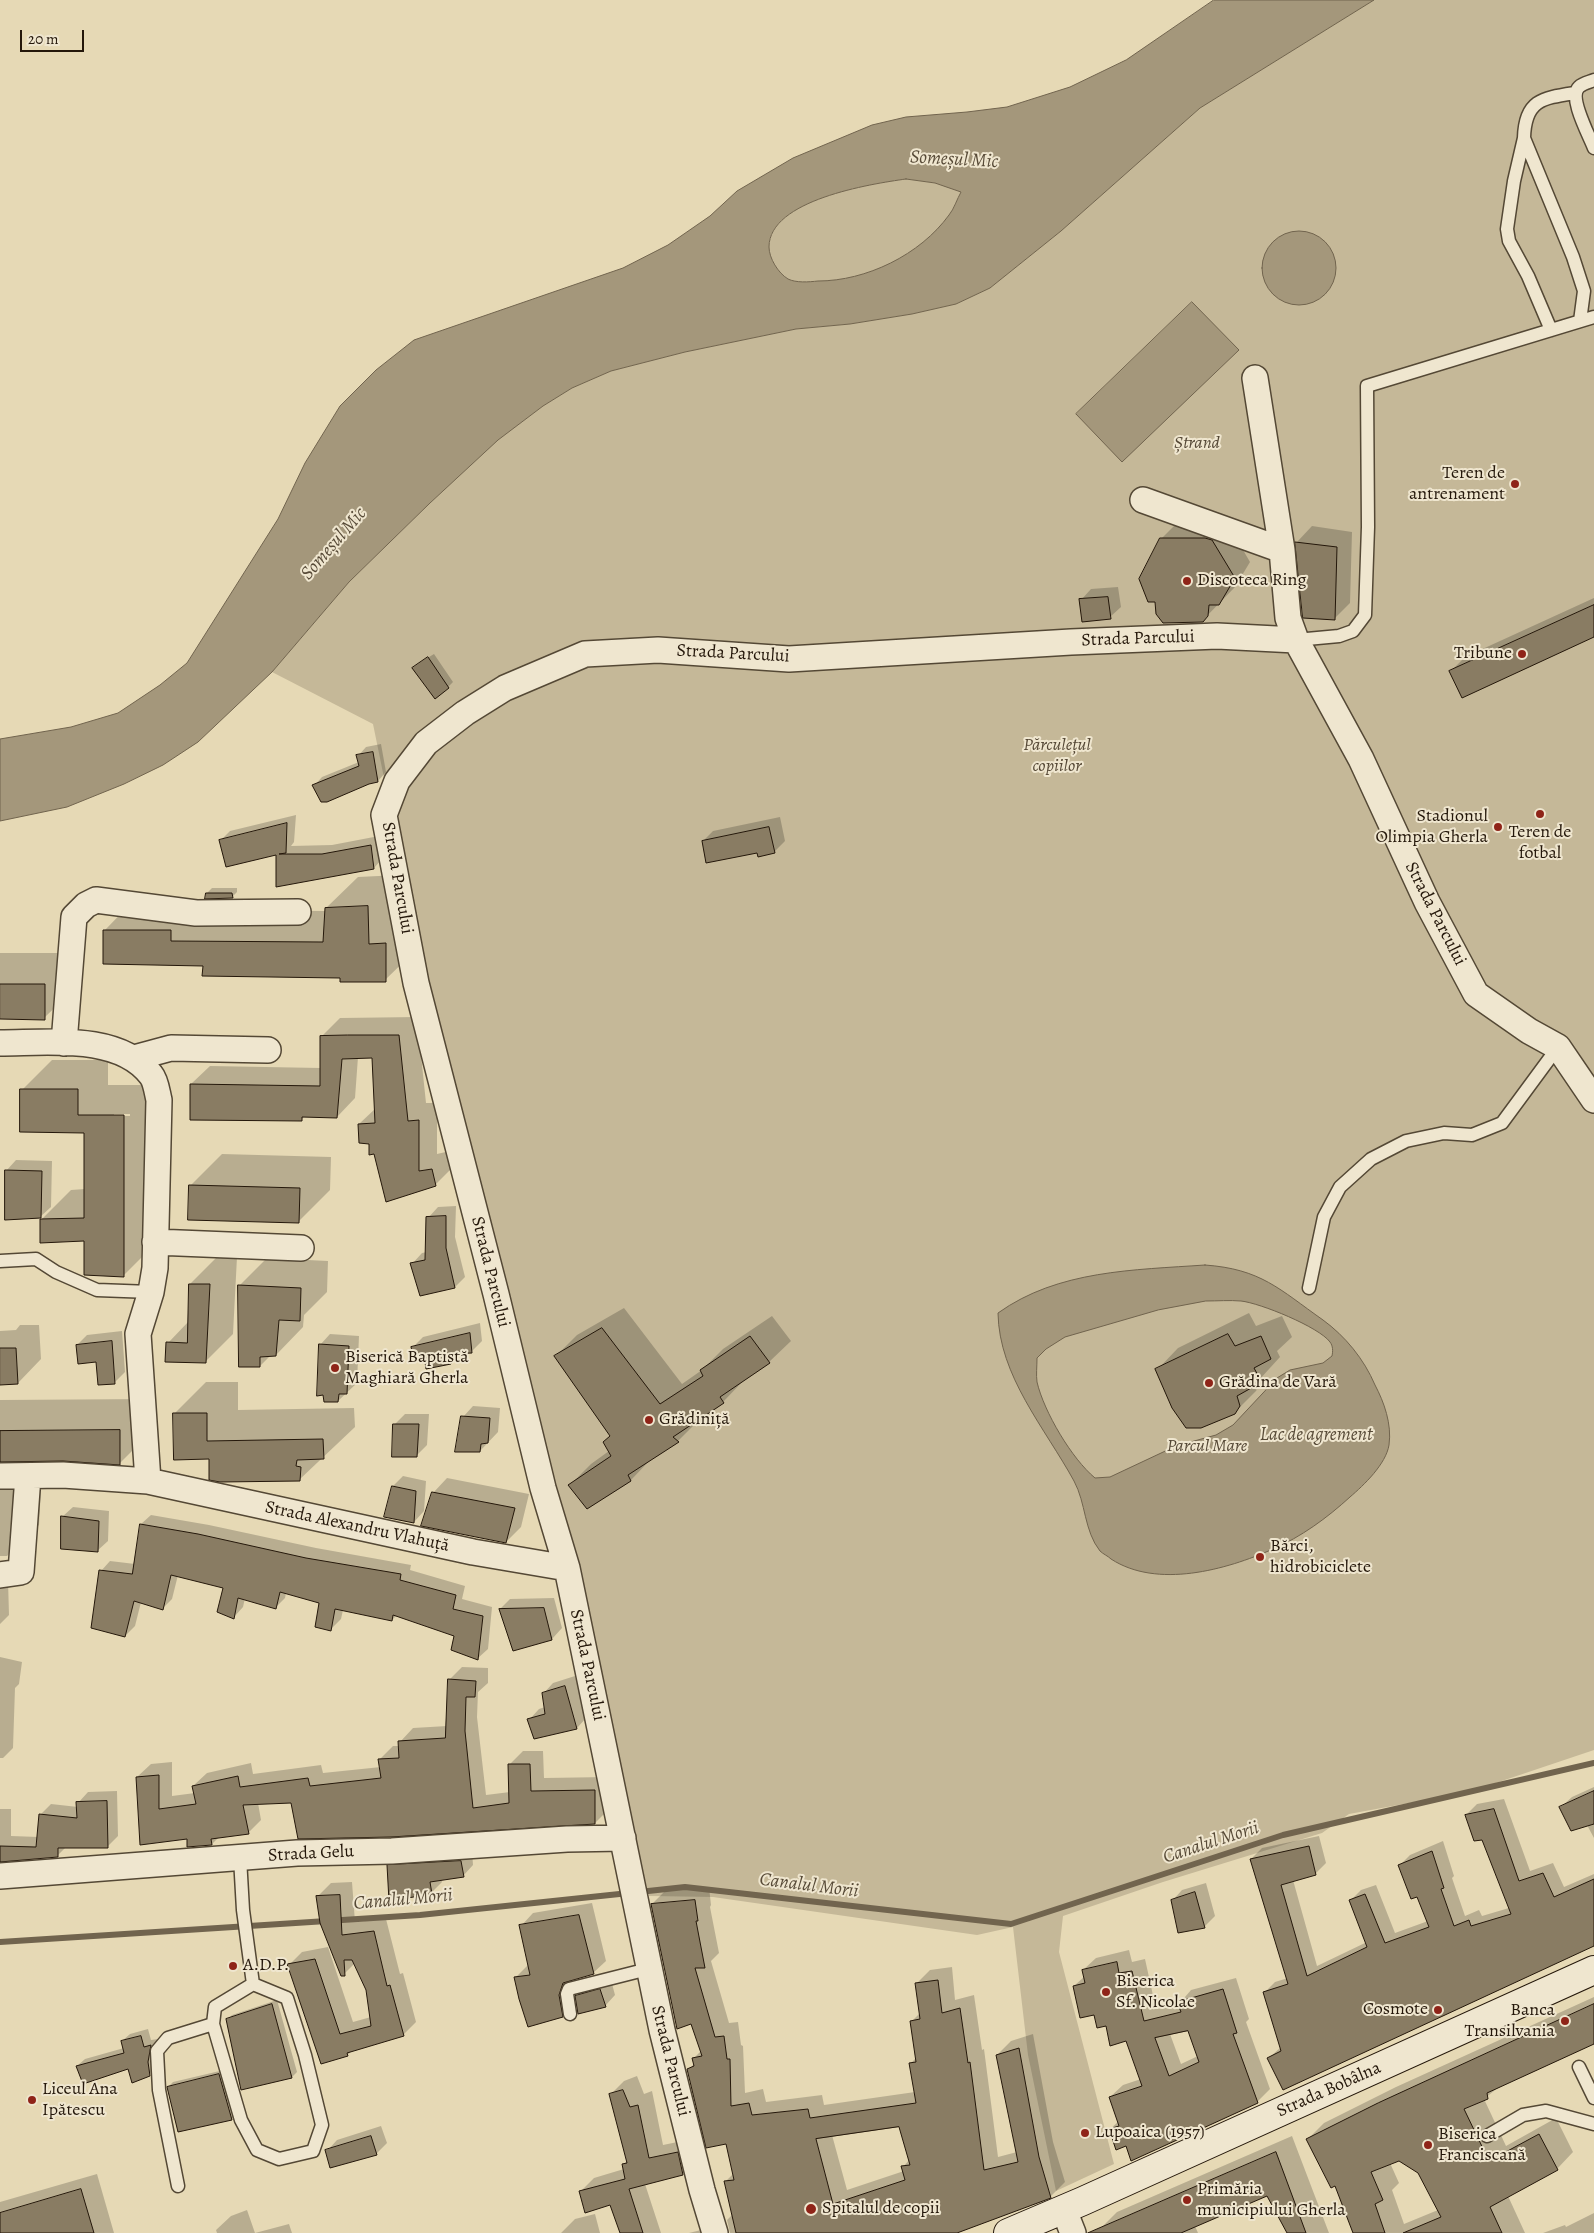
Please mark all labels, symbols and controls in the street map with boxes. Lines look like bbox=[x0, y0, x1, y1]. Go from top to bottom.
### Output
scale bar bbox=[22, 20, 86, 52]
text: 20 m bbox=[28, 29, 59, 49]
water label: Someșul Mic bbox=[909, 146, 999, 174]
park label: Ștrand bbox=[1174, 433, 1220, 455]
place label: Teren de antrenament bbox=[1409, 463, 1505, 506]
marker: Teren de antrenament bbox=[1509, 478, 1521, 490]
water label: Someșul Mic bbox=[296, 503, 372, 585]
place label: Discoteca Ring bbox=[1197, 570, 1306, 592]
marker: Discoteca Ring bbox=[1181, 575, 1193, 587]
street label: Strada Parcului bbox=[1081, 626, 1195, 652]
street label: Strada Parcului bbox=[676, 640, 790, 668]
place label: Tribune bbox=[1454, 643, 1512, 665]
marker: Tribune bbox=[1516, 648, 1528, 660]
park label: Părculețul copiilor bbox=[1023, 735, 1091, 778]
place label: Stadionul Olimpia Gherla bbox=[1375, 806, 1488, 849]
marker: Teren de fotbal bbox=[1534, 808, 1546, 820]
street label: Strada Parcului bbox=[377, 820, 417, 936]
marker: Stadionul Olimpia Gherla bbox=[1492, 821, 1504, 833]
place label: Teren de fotbal bbox=[1509, 822, 1571, 864]
street label: Strada Parcului bbox=[1400, 859, 1470, 969]
street label: Strada Parcului bbox=[466, 1214, 514, 1330]
place label: Biserică Baptistă Maghiară Gherla bbox=[345, 1347, 469, 1390]
marker: Biserică Baptistă Maghiară Gherla bbox=[329, 1362, 341, 1374]
place label: Grădina de Vară bbox=[1219, 1372, 1337, 1394]
marker: Grădina de Vară bbox=[1203, 1377, 1215, 1389]
place label: Grădiniță bbox=[659, 1409, 730, 1431]
marker: Grădiniță bbox=[643, 1414, 655, 1426]
water label: Lac de agrement bbox=[1260, 1424, 1372, 1446]
park label: Parcul Mare bbox=[1167, 1436, 1247, 1458]
street label: Strada Alexandru Vlahuță bbox=[263, 1497, 451, 1557]
place label: Bărci, hidrobiciclete bbox=[1270, 1536, 1371, 1578]
marker: Bărci, hidrobiciclete bbox=[1254, 1551, 1266, 1563]
street label: Strada Parcului bbox=[565, 1607, 609, 1723]
water label: Canalul Morii bbox=[1160, 1817, 1262, 1869]
street label: Strada Gelu bbox=[267, 1841, 355, 1867]
water label: Canalul Morii bbox=[758, 1869, 860, 1903]
water label: Canalul Morii bbox=[353, 1884, 453, 1916]
place label: A.D.P. bbox=[243, 1955, 289, 1977]
marker: A.D.P. bbox=[227, 1960, 239, 1972]
place label: Biserica Sf. Nicolae bbox=[1116, 1971, 1195, 2014]
marker: Biserica Sf. Nicolae bbox=[1100, 1986, 1112, 1998]
place label: Cosmote bbox=[1363, 1999, 1428, 2021]
place label: Banca Transilvania bbox=[1465, 2000, 1555, 2042]
street label: Strada Parcului bbox=[646, 2003, 694, 2119]
marker: Cosmote bbox=[1432, 2004, 1444, 2016]
marker: Banca Transilvania bbox=[1559, 2015, 1571, 2027]
street label: Strada Bobâlna bbox=[1273, 2057, 1385, 2123]
place label: Liceul Ana Ipătescu bbox=[42, 2079, 118, 2122]
marker: Liceul Ana Ipătescu bbox=[26, 2094, 38, 2106]
place label: Lupoaica (1957) bbox=[1095, 2122, 1205, 2144]
place label: Biserica Franciscană bbox=[1438, 2124, 1526, 2166]
marker: Lupoaica (1957) bbox=[1079, 2127, 1091, 2139]
marker: Biserica Franciscană bbox=[1422, 2139, 1434, 2151]
place label: Primăria municipiului Gherla bbox=[1197, 2179, 1346, 2222]
marker: Primăria municipiului Gherla bbox=[1181, 2194, 1193, 2206]
place label: Spitalul de copii bbox=[822, 2198, 940, 2220]
marker: Spitalul de copii bbox=[804, 2202, 818, 2216]

